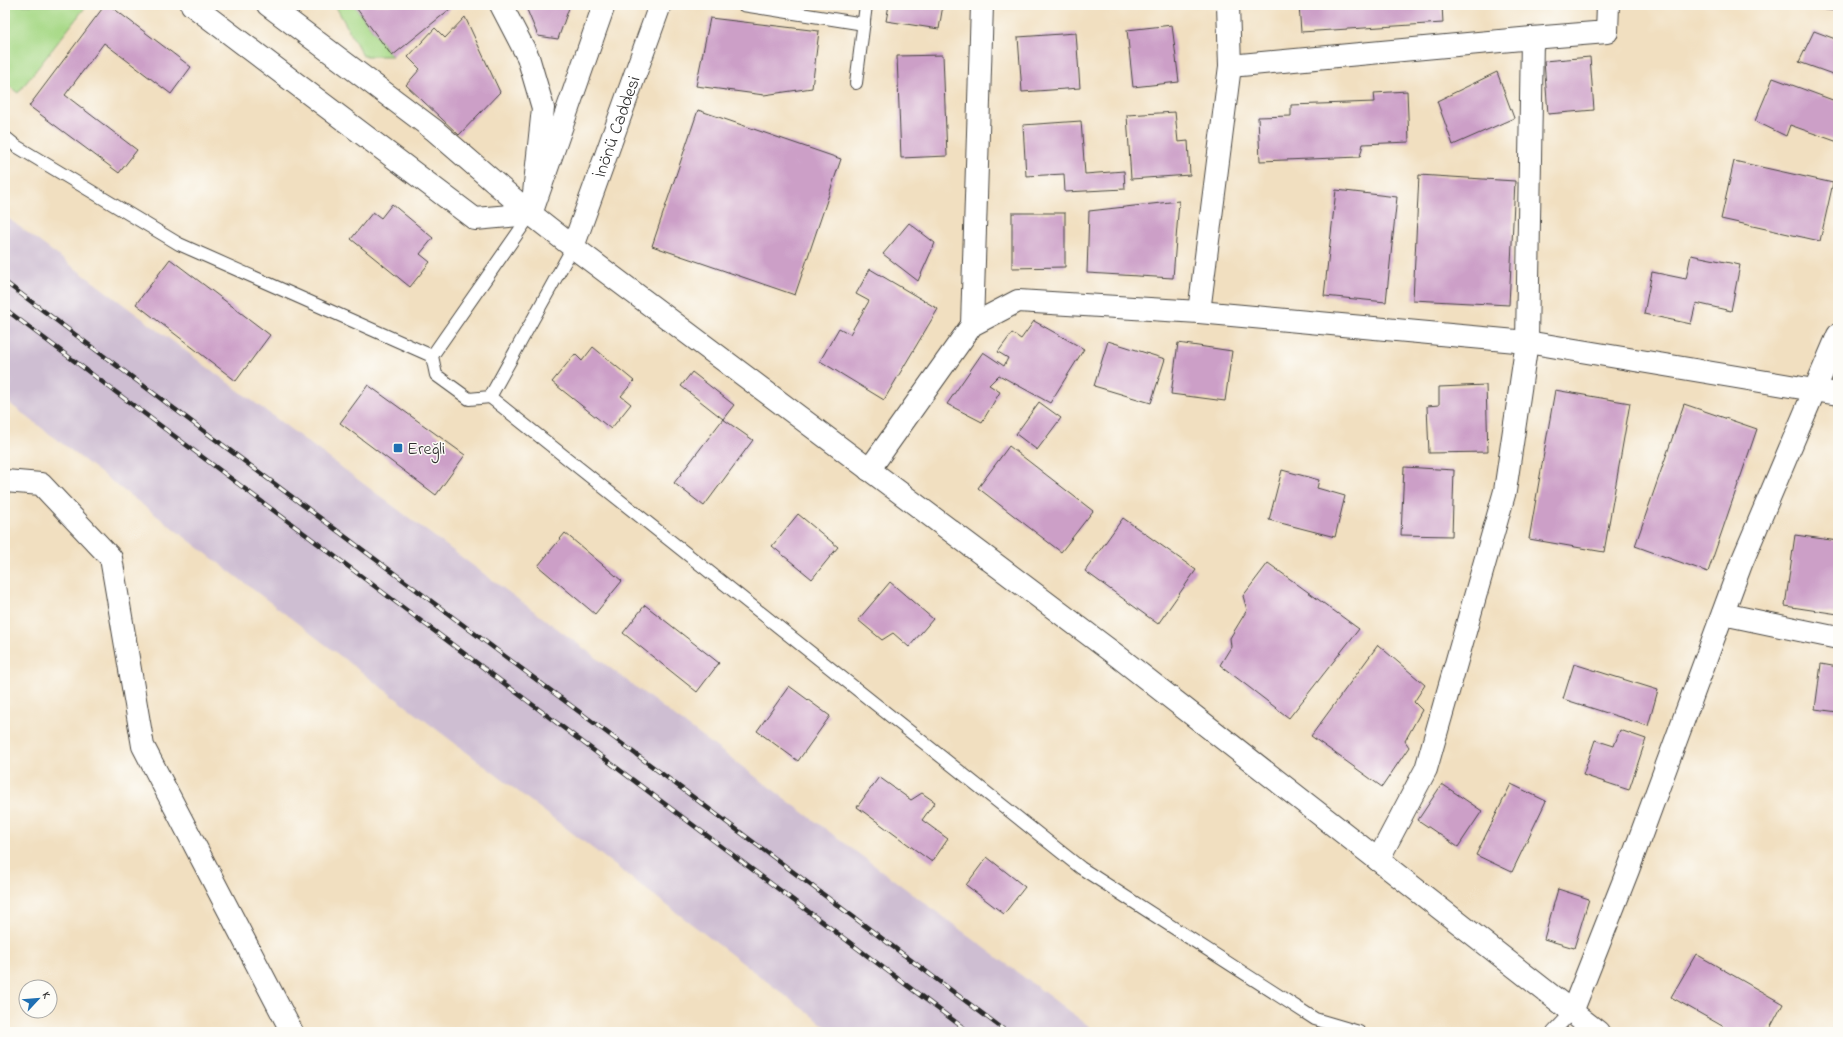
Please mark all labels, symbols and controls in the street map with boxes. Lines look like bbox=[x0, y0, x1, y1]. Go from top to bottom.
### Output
street label: İnönü Caddesi bbox=[588, 73, 648, 182]
place label: Ereğli bbox=[407, 437, 445, 464]
marker: Ereğli bbox=[392, 442, 404, 454]
north arrow bbox=[18, 979, 58, 1019]
text: K bbox=[38, 989, 55, 1002]

